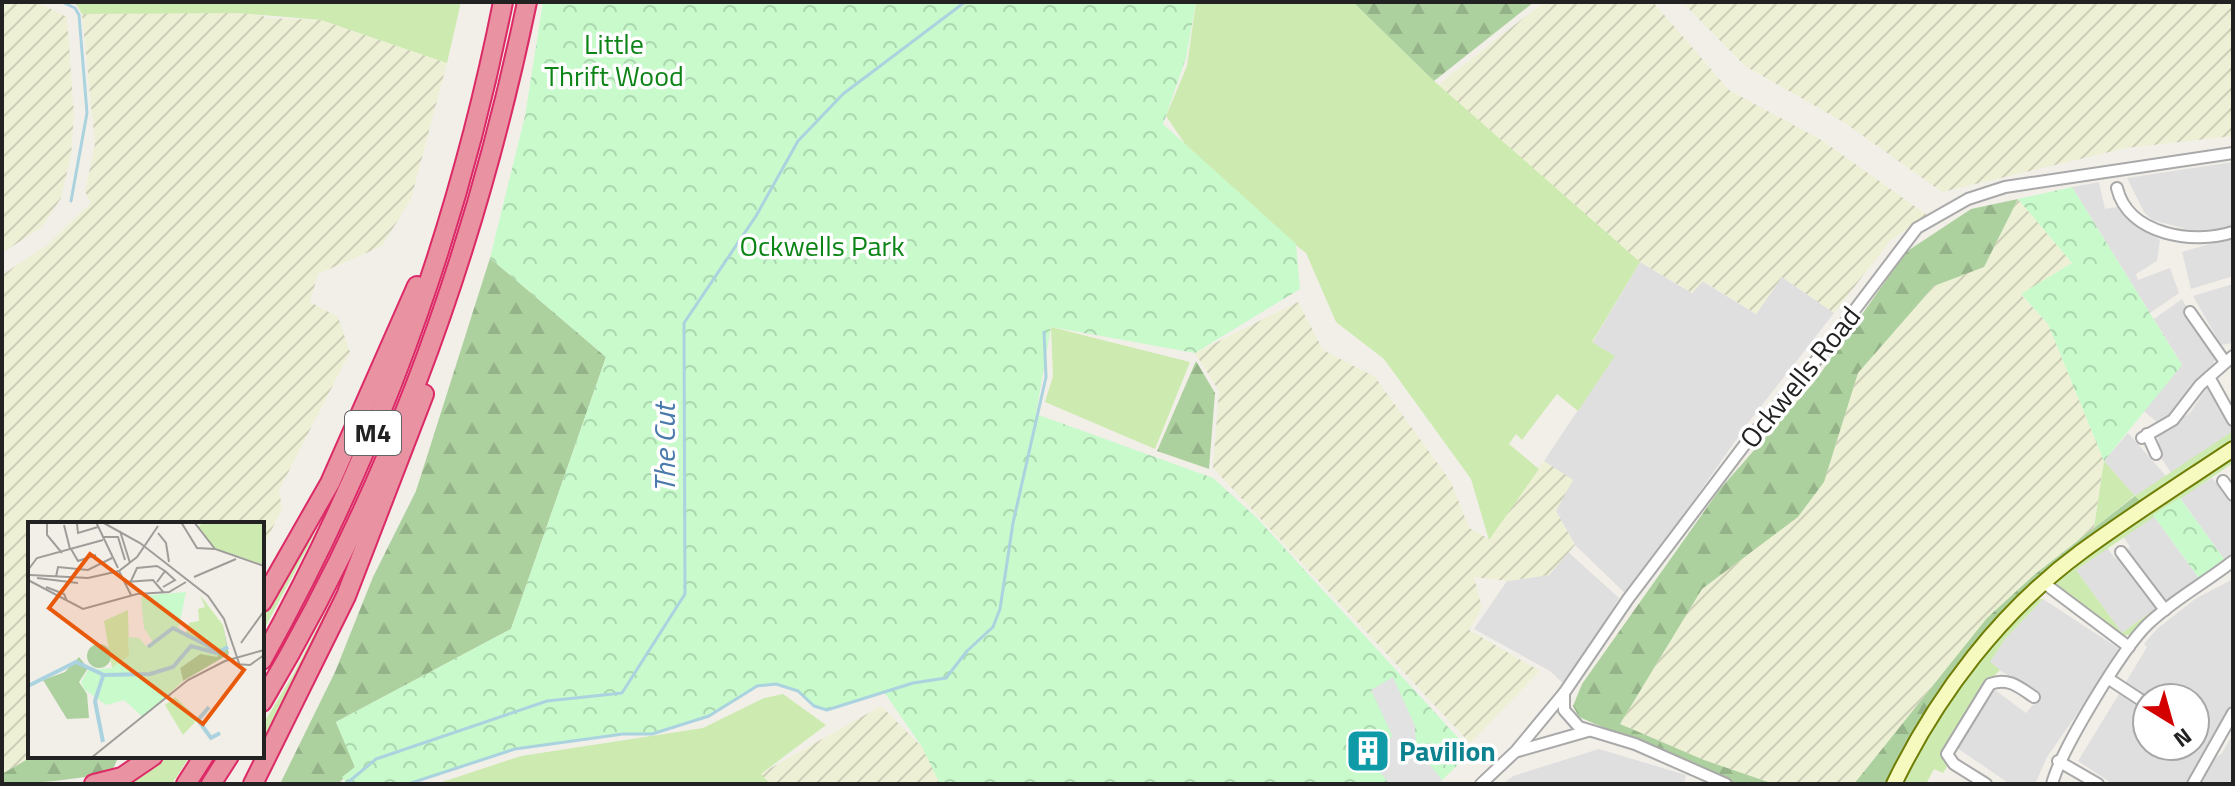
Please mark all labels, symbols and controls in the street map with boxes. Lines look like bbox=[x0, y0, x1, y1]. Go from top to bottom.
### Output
park label: Little Thrift Wood bbox=[544, 22, 684, 97]
park label: Ockwells Park bbox=[739, 224, 905, 267]
street label: Ockwells Road bbox=[1729, 296, 1871, 457]
water label: The Cut bbox=[641, 400, 687, 492]
road number: M4 bbox=[345, 411, 401, 455]
inset map bbox=[28, 522, 264, 758]
north arrow bbox=[2131, 682, 2211, 762]
text: N bbox=[2167, 720, 2199, 756]
building icon: Pavilion bbox=[1344, 727, 1392, 775]
place label: Pavilion bbox=[1399, 729, 1496, 772]

